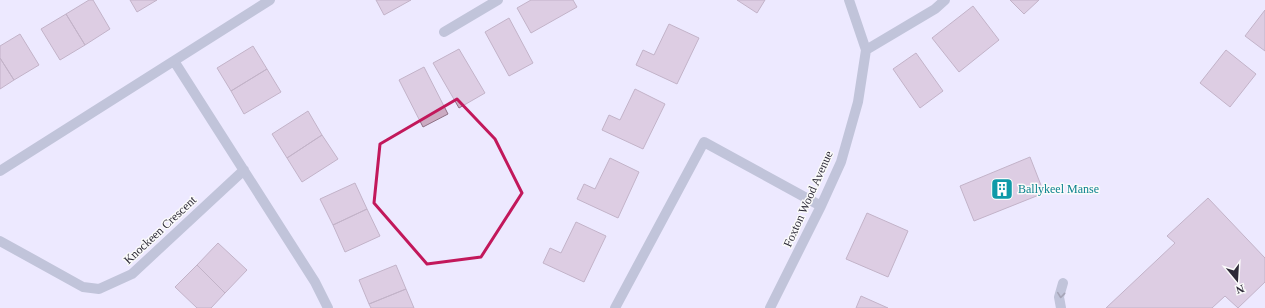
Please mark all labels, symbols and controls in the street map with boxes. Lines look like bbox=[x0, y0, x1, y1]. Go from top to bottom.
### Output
street label: Foxton Wood Avenue bbox=[780, 149, 836, 249]
building icon: Ballykeel Manse bbox=[989, 176, 1015, 202]
place label: Ballykeel Manse bbox=[1018, 182, 1099, 196]
street label: Knockeen Crescent bbox=[121, 193, 199, 267]
north arrow bbox=[1217, 260, 1257, 300]
text: N bbox=[1234, 283, 1246, 296]
one-way arrow bbox=[1057, 292, 1066, 299]

